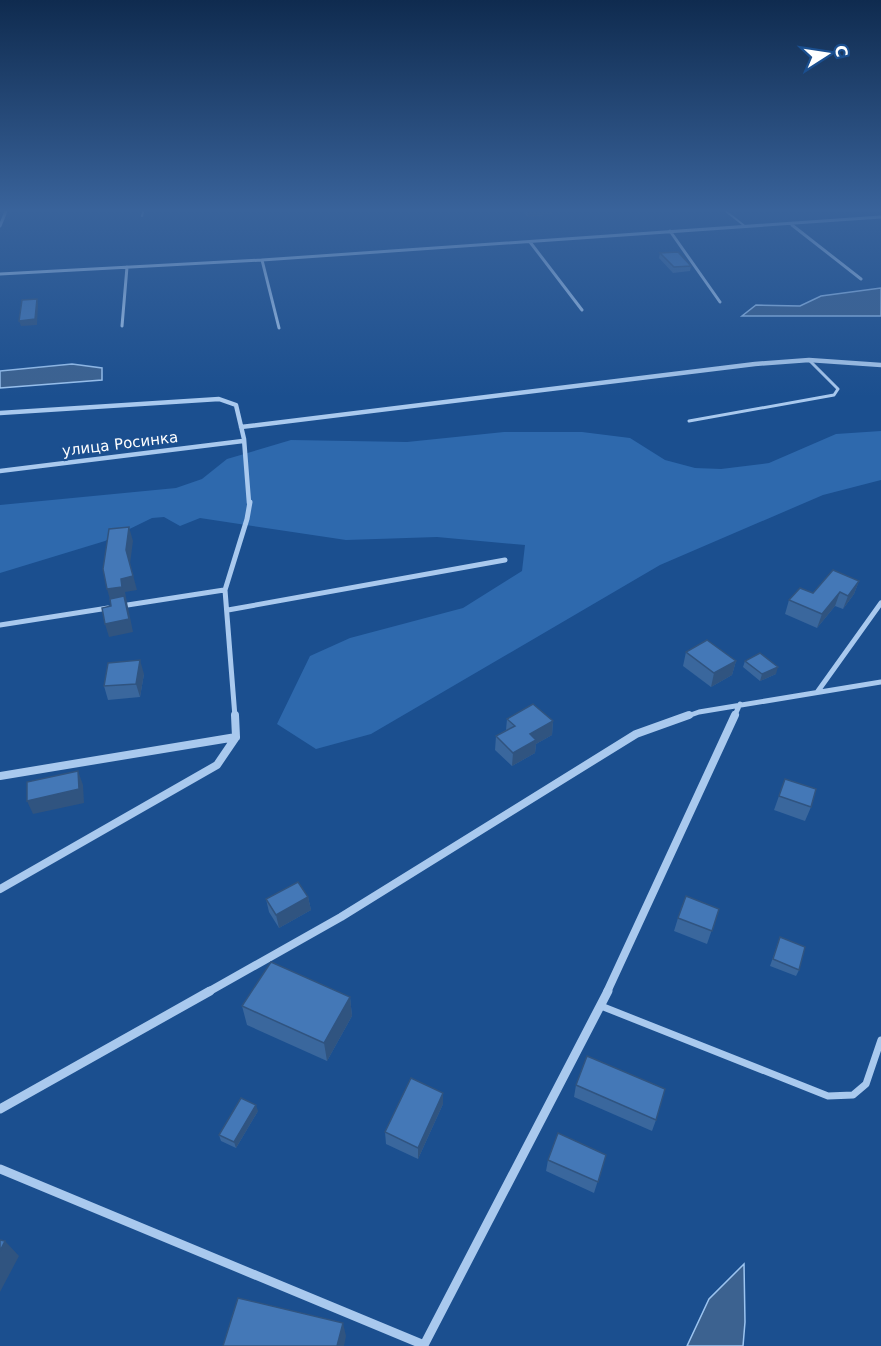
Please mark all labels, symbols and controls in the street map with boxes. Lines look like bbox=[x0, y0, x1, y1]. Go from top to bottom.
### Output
north arrow bbox=[797, 24, 857, 84]
text: С bbox=[831, 43, 852, 59]
street label: улица Росинка bbox=[61, 428, 179, 460]

